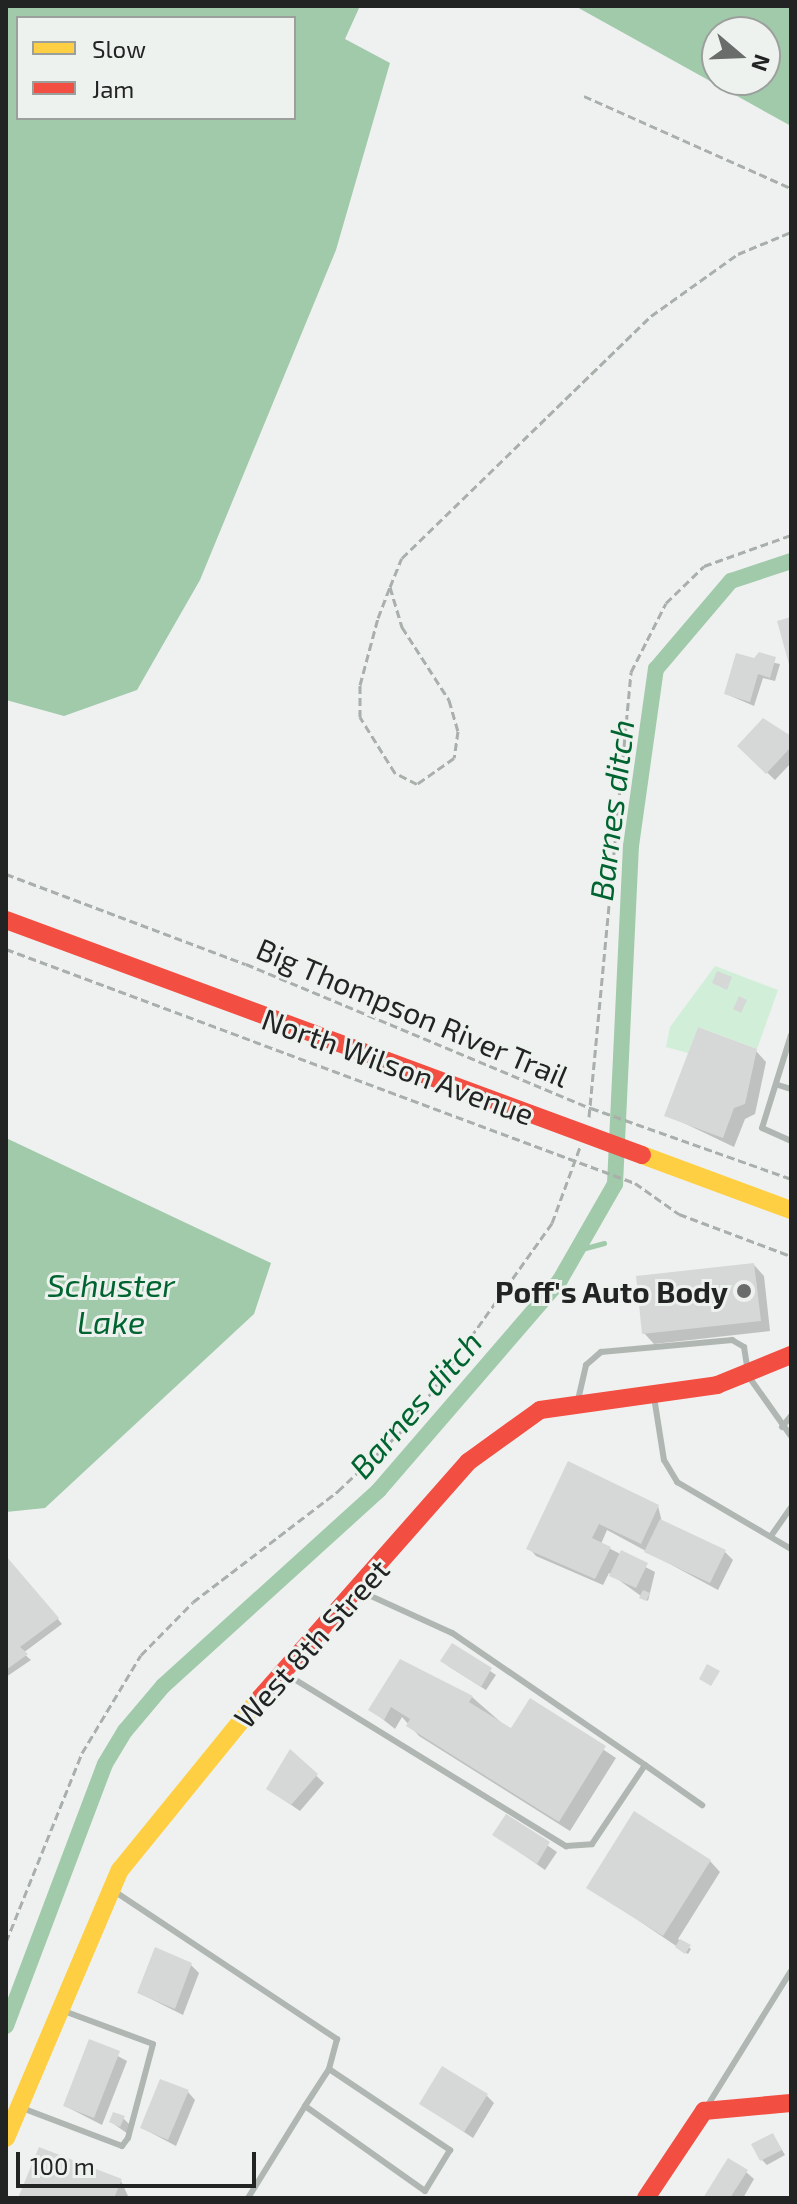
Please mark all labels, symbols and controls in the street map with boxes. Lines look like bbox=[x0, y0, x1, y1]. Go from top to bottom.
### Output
legend bbox=[16, 16, 296, 120]
north arrow bbox=[701, 16, 781, 96]
text: Slow bbox=[92, 34, 146, 63]
text: N bbox=[747, 51, 777, 75]
text: Jam bbox=[92, 74, 134, 103]
water label: Barnes ditch bbox=[581, 717, 641, 903]
street label: Big Thompson River Trail bbox=[251, 930, 575, 1094]
street label: North Wilson Avenue bbox=[257, 1000, 539, 1132]
water label: Schuster Lake bbox=[47, 1266, 175, 1341]
place label: Poff's Auto Body bbox=[494, 1273, 728, 1309]
marker: Poff's Auto Body bbox=[735, 1282, 753, 1300]
water label: Barnes ditch bbox=[341, 1323, 489, 1485]
street label: West 8th Street bbox=[226, 1551, 396, 1735]
scale bar bbox=[20, 2136, 260, 2186]
text: 100 m bbox=[30, 2151, 95, 2180]

